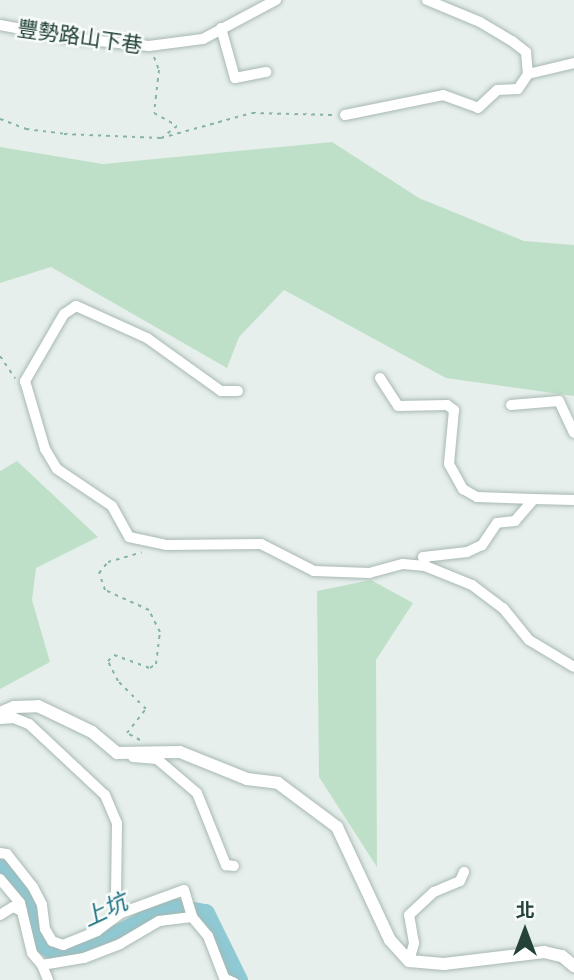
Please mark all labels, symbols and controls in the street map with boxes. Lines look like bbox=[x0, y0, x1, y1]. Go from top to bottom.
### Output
street label: 豐勢路山下巷 bbox=[16, 15, 144, 57]
water label: 上坑 bbox=[78, 888, 132, 932]
text: 北 bbox=[515, 895, 535, 924]
north arrow bbox=[490, 896, 560, 966]

